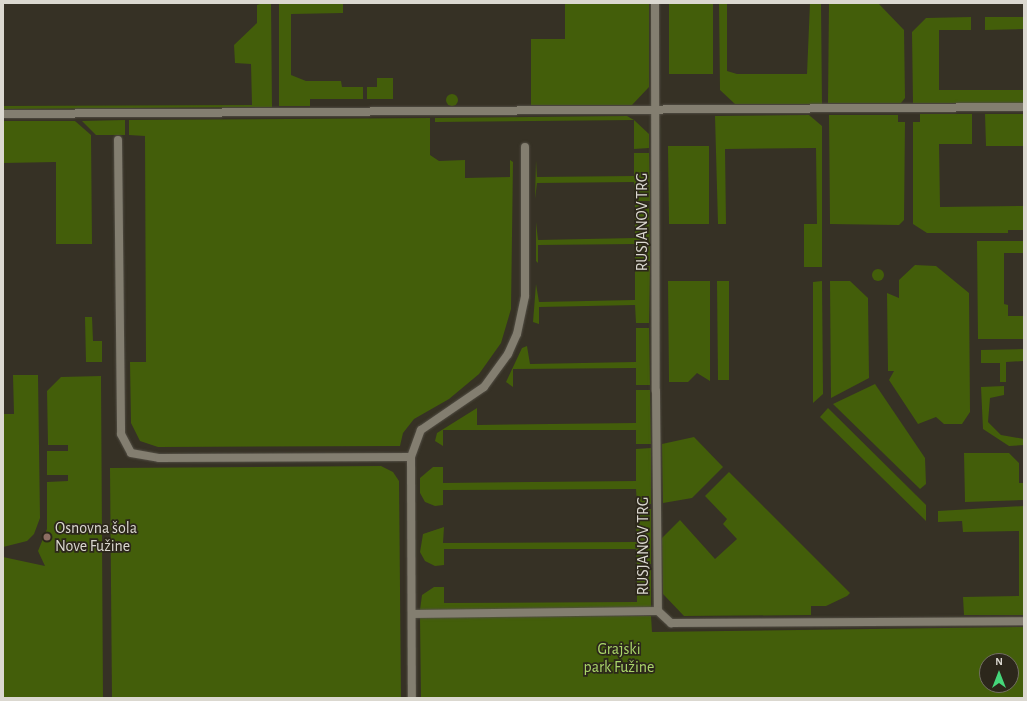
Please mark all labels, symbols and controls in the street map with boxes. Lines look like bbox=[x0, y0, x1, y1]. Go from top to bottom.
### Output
street label: RUSJANOV TRG bbox=[632, 173, 652, 271]
street label: RUSJANOV TRG bbox=[633, 497, 653, 595]
place label: Osnovna šola Nove Fužine bbox=[55, 518, 137, 556]
marker: Osnovna šola Nove Fužine bbox=[42, 532, 52, 542]
park label: Grajski park Fužine bbox=[584, 639, 654, 677]
north arrow bbox=[979, 653, 1019, 693]
text: N bbox=[995, 656, 1003, 667]

